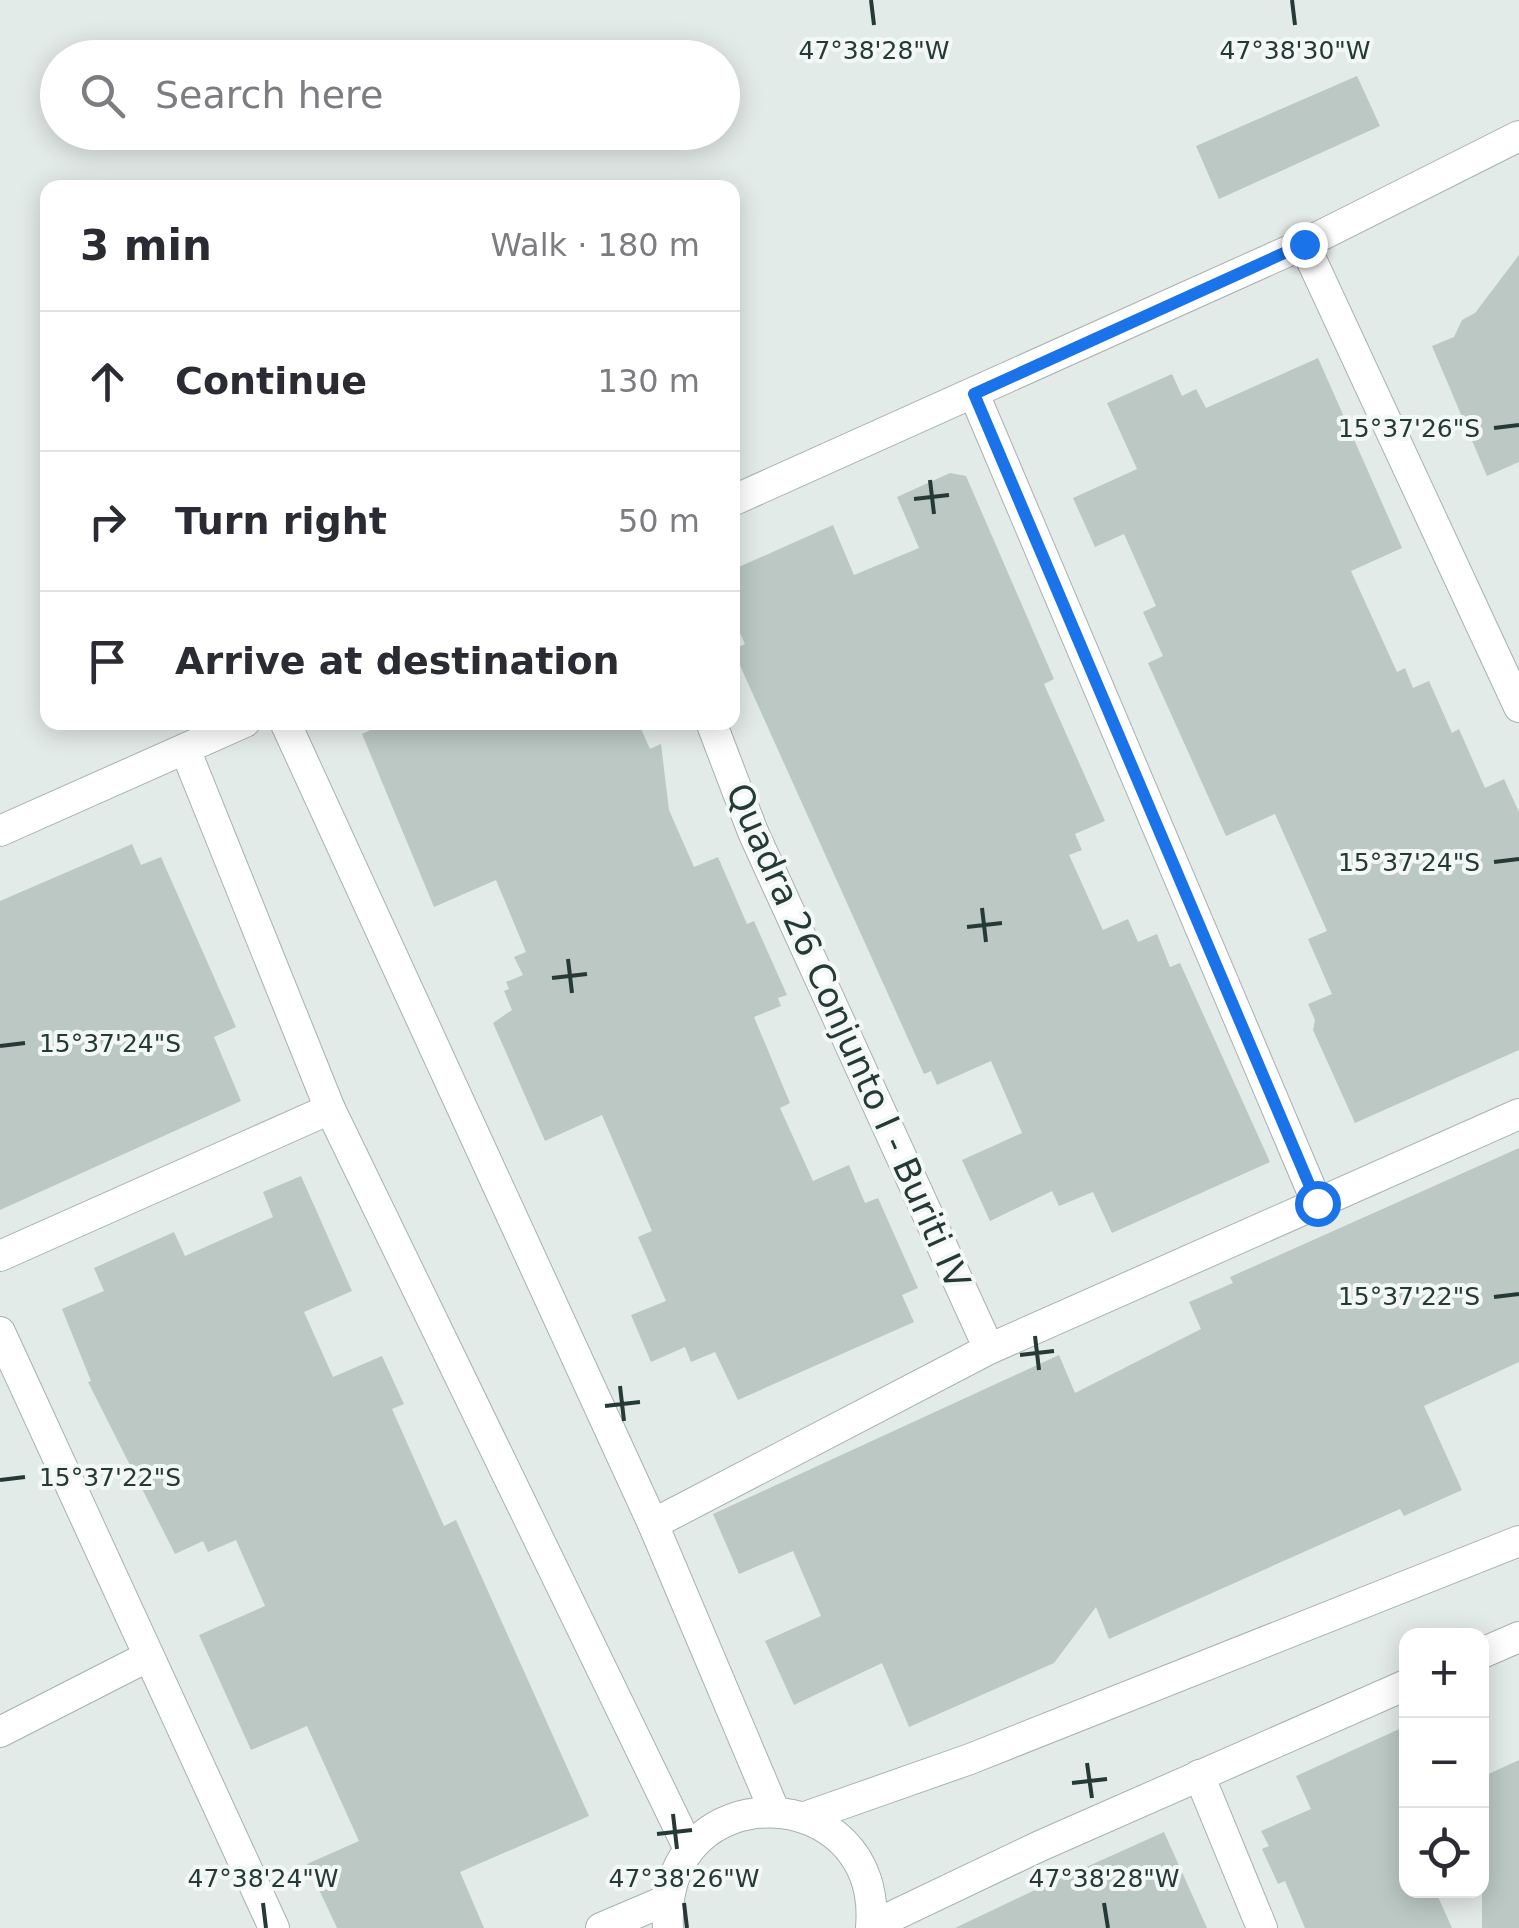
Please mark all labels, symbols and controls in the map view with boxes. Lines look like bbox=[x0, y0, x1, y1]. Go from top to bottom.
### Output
text: 47°38'28"W bbox=[798, 36, 950, 65]
text: 47°38'30"W bbox=[1219, 36, 1371, 65]
search box bbox=[40, 40, 740, 150]
icon: search bbox=[75, 68, 130, 123]
text: Search here bbox=[155, 73, 383, 117]
text: 3 min bbox=[80, 221, 212, 270]
route end bbox=[1282, 222, 1328, 268]
text: Walk · 180 m bbox=[490, 226, 700, 264]
icon: ahead bbox=[80, 354, 135, 409]
text: Continue bbox=[175, 359, 367, 403]
text: 130 m bbox=[598, 362, 700, 400]
text: 15°37'26"S bbox=[1338, 414, 1480, 443]
icon: right bbox=[80, 494, 135, 549]
text: Turn right bbox=[175, 499, 387, 543]
text: 50 m bbox=[618, 502, 700, 540]
icon: arrive bbox=[80, 634, 135, 689]
text: Arrive at destination bbox=[175, 639, 620, 683]
street label: Quadra 26 Conjunto I - Buriti IV bbox=[718, 777, 978, 1295]
text: 15°37'24"S bbox=[1338, 848, 1480, 877]
text: 15°37'24"S bbox=[39, 1029, 181, 1058]
route start bbox=[1295, 1181, 1341, 1227]
text: 15°37'22"S bbox=[1338, 1282, 1480, 1311]
text: 15°37'22"S bbox=[39, 1463, 181, 1492]
map controls bbox=[1399, 1628, 1489, 1898]
button: + bbox=[1399, 1628, 1489, 1718]
button: − bbox=[1399, 1718, 1489, 1808]
button: locate bbox=[1399, 1808, 1489, 1898]
text: 47°38'24"W bbox=[187, 1864, 339, 1893]
text: 47°38'26"W bbox=[608, 1864, 760, 1893]
text: 47°38'28"W bbox=[1028, 1864, 1180, 1893]

